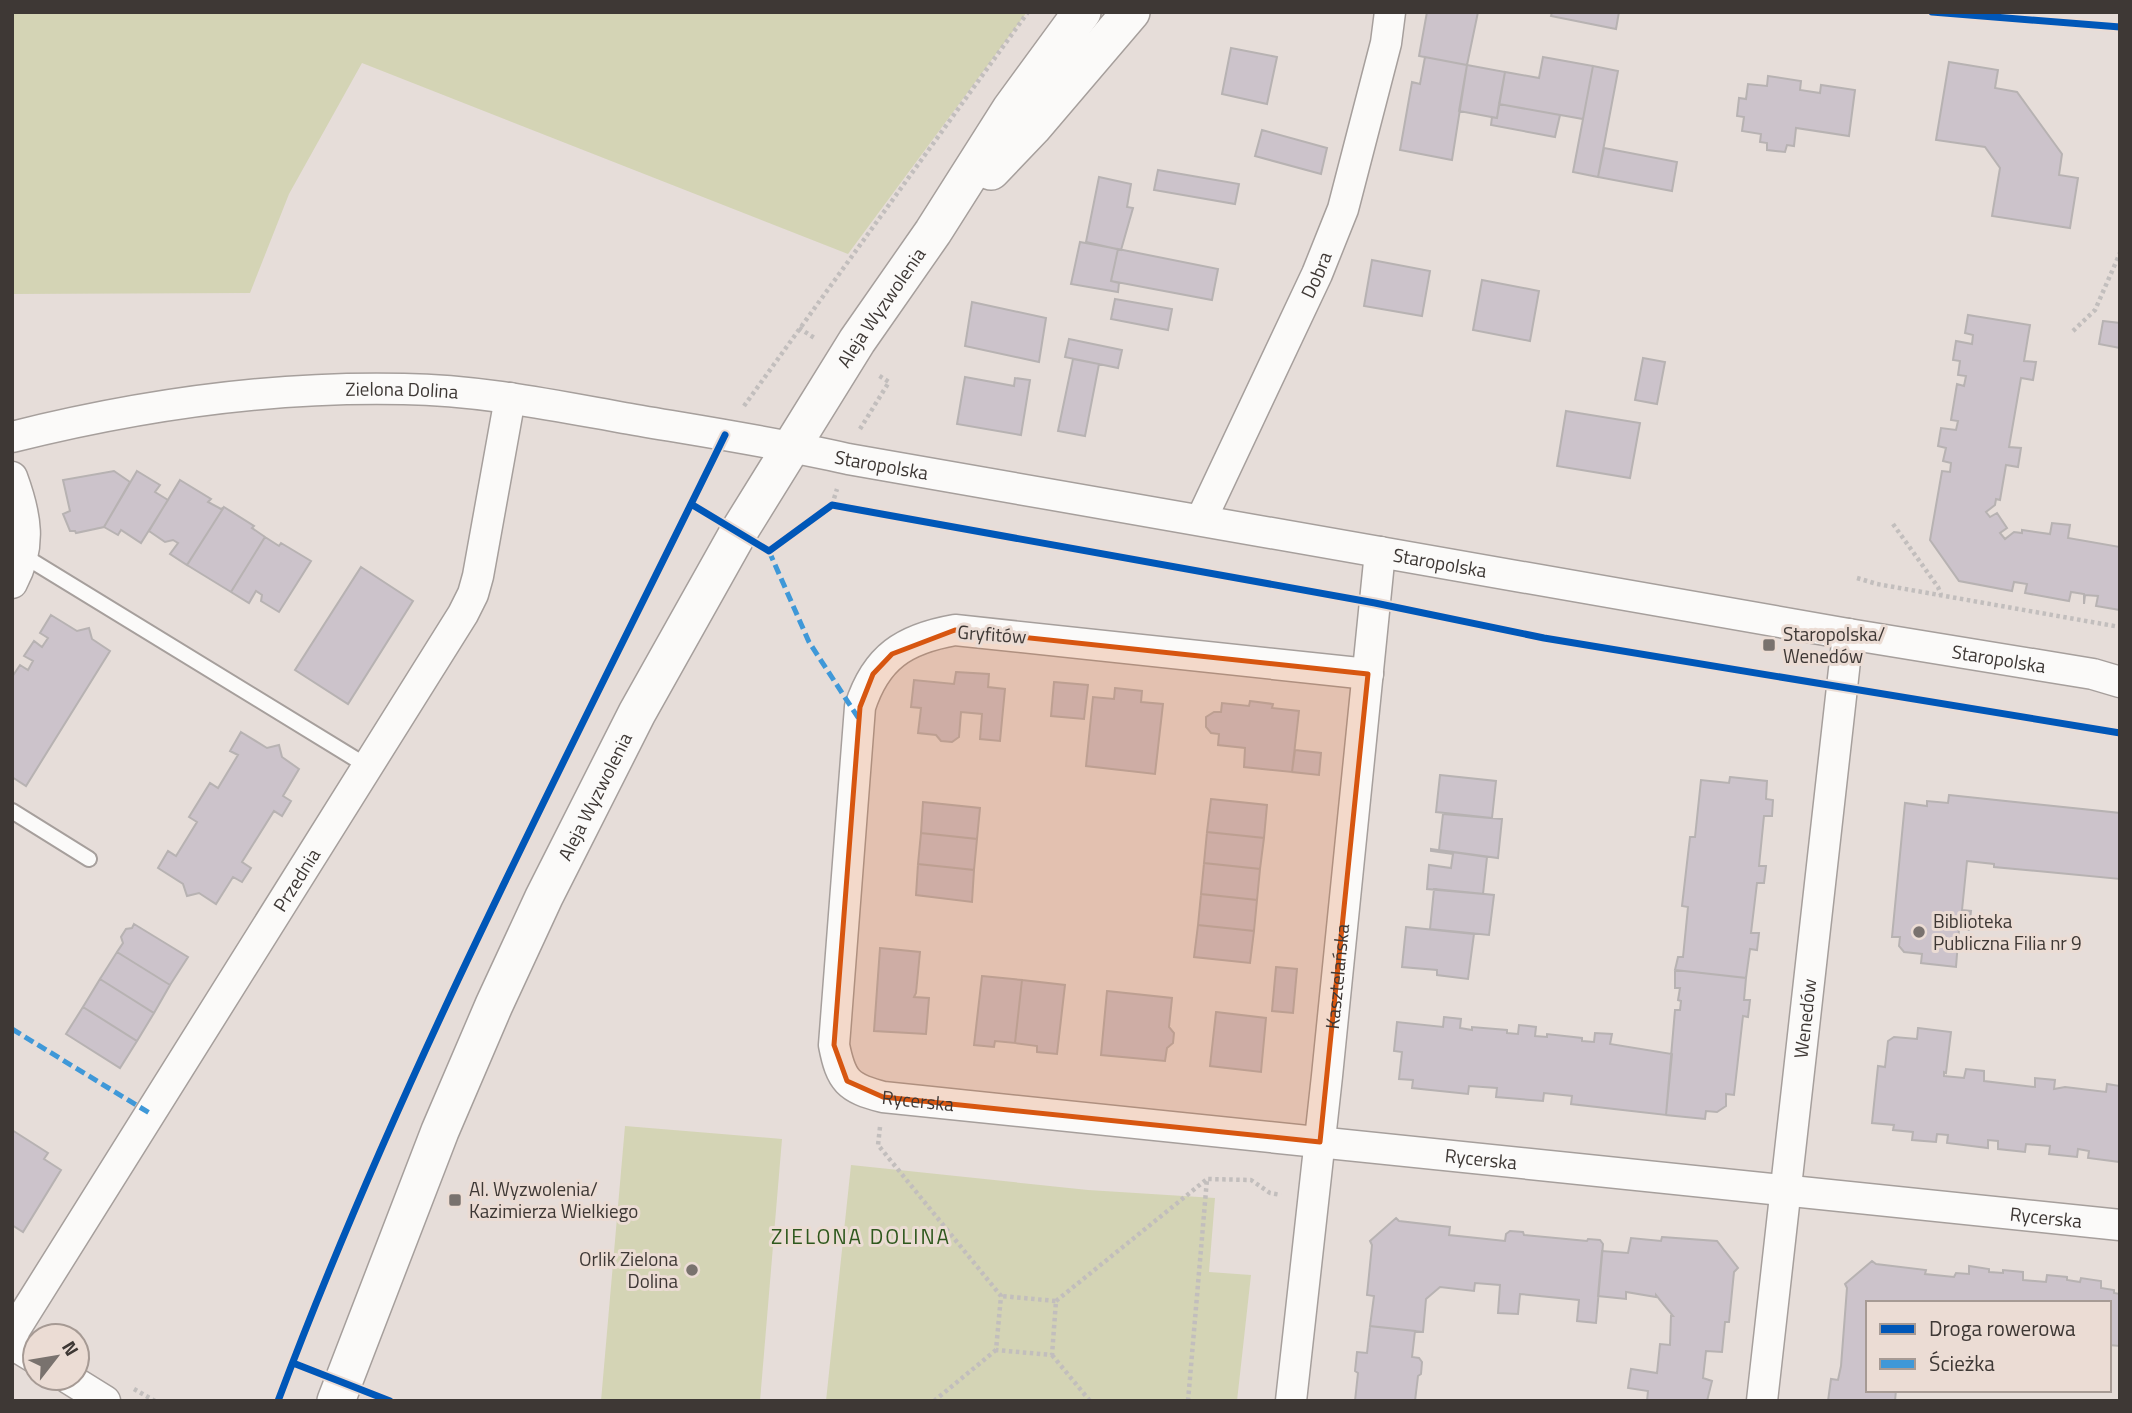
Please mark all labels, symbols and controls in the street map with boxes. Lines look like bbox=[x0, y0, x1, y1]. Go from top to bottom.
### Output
street label: Aleja Wyzwolenia bbox=[829, 241, 932, 373]
street label: Dobra bbox=[1293, 246, 1339, 303]
street label: Zielona Dolina bbox=[345, 374, 460, 406]
street label: Staropolska bbox=[832, 441, 931, 487]
street label: Staropolska bbox=[1391, 540, 1490, 585]
street label: Gryfitów bbox=[957, 617, 1027, 650]
place label: Staropolska/ Wenedów bbox=[1783, 619, 1886, 670]
street label: Staropolska bbox=[1950, 636, 2048, 680]
marker: Staropolska/ Wenedów bbox=[1761, 637, 1777, 653]
street label: Aleja Wyzwolenia bbox=[550, 727, 639, 865]
street label: Przednia bbox=[265, 842, 327, 917]
place label: Biblioteka Publiczna Filia nr 9 bbox=[1933, 906, 2082, 957]
street label: Kasztelańska bbox=[1317, 922, 1356, 1030]
marker: Biblioteka Publiczna Filia nr 9 bbox=[1911, 924, 1927, 940]
street label: Wenedów bbox=[1786, 977, 1823, 1060]
street label: Rycerska bbox=[880, 1082, 956, 1118]
street label: Rycerska bbox=[1443, 1140, 1519, 1177]
place label: Al. Wyzwolenia/ Kazimierza Wielkiego bbox=[469, 1174, 638, 1225]
marker: Al. Wyzwolenia/ Kazimierza Wielkiego bbox=[447, 1192, 463, 1208]
street label: Rycerska bbox=[2008, 1199, 2084, 1235]
district label: ZIELONA DOLINA bbox=[771, 1220, 951, 1252]
place label: Orlik Zielona Dolina bbox=[579, 1244, 678, 1295]
marker: Orlik Zielona Dolina bbox=[684, 1262, 700, 1278]
legend bbox=[1866, 1301, 2111, 1392]
text: Droga rowerowa bbox=[1929, 1312, 2076, 1344]
north arrow bbox=[21, 1322, 91, 1392]
text: N bbox=[55, 1335, 87, 1361]
text: Ścieżka bbox=[1929, 1347, 1995, 1379]

